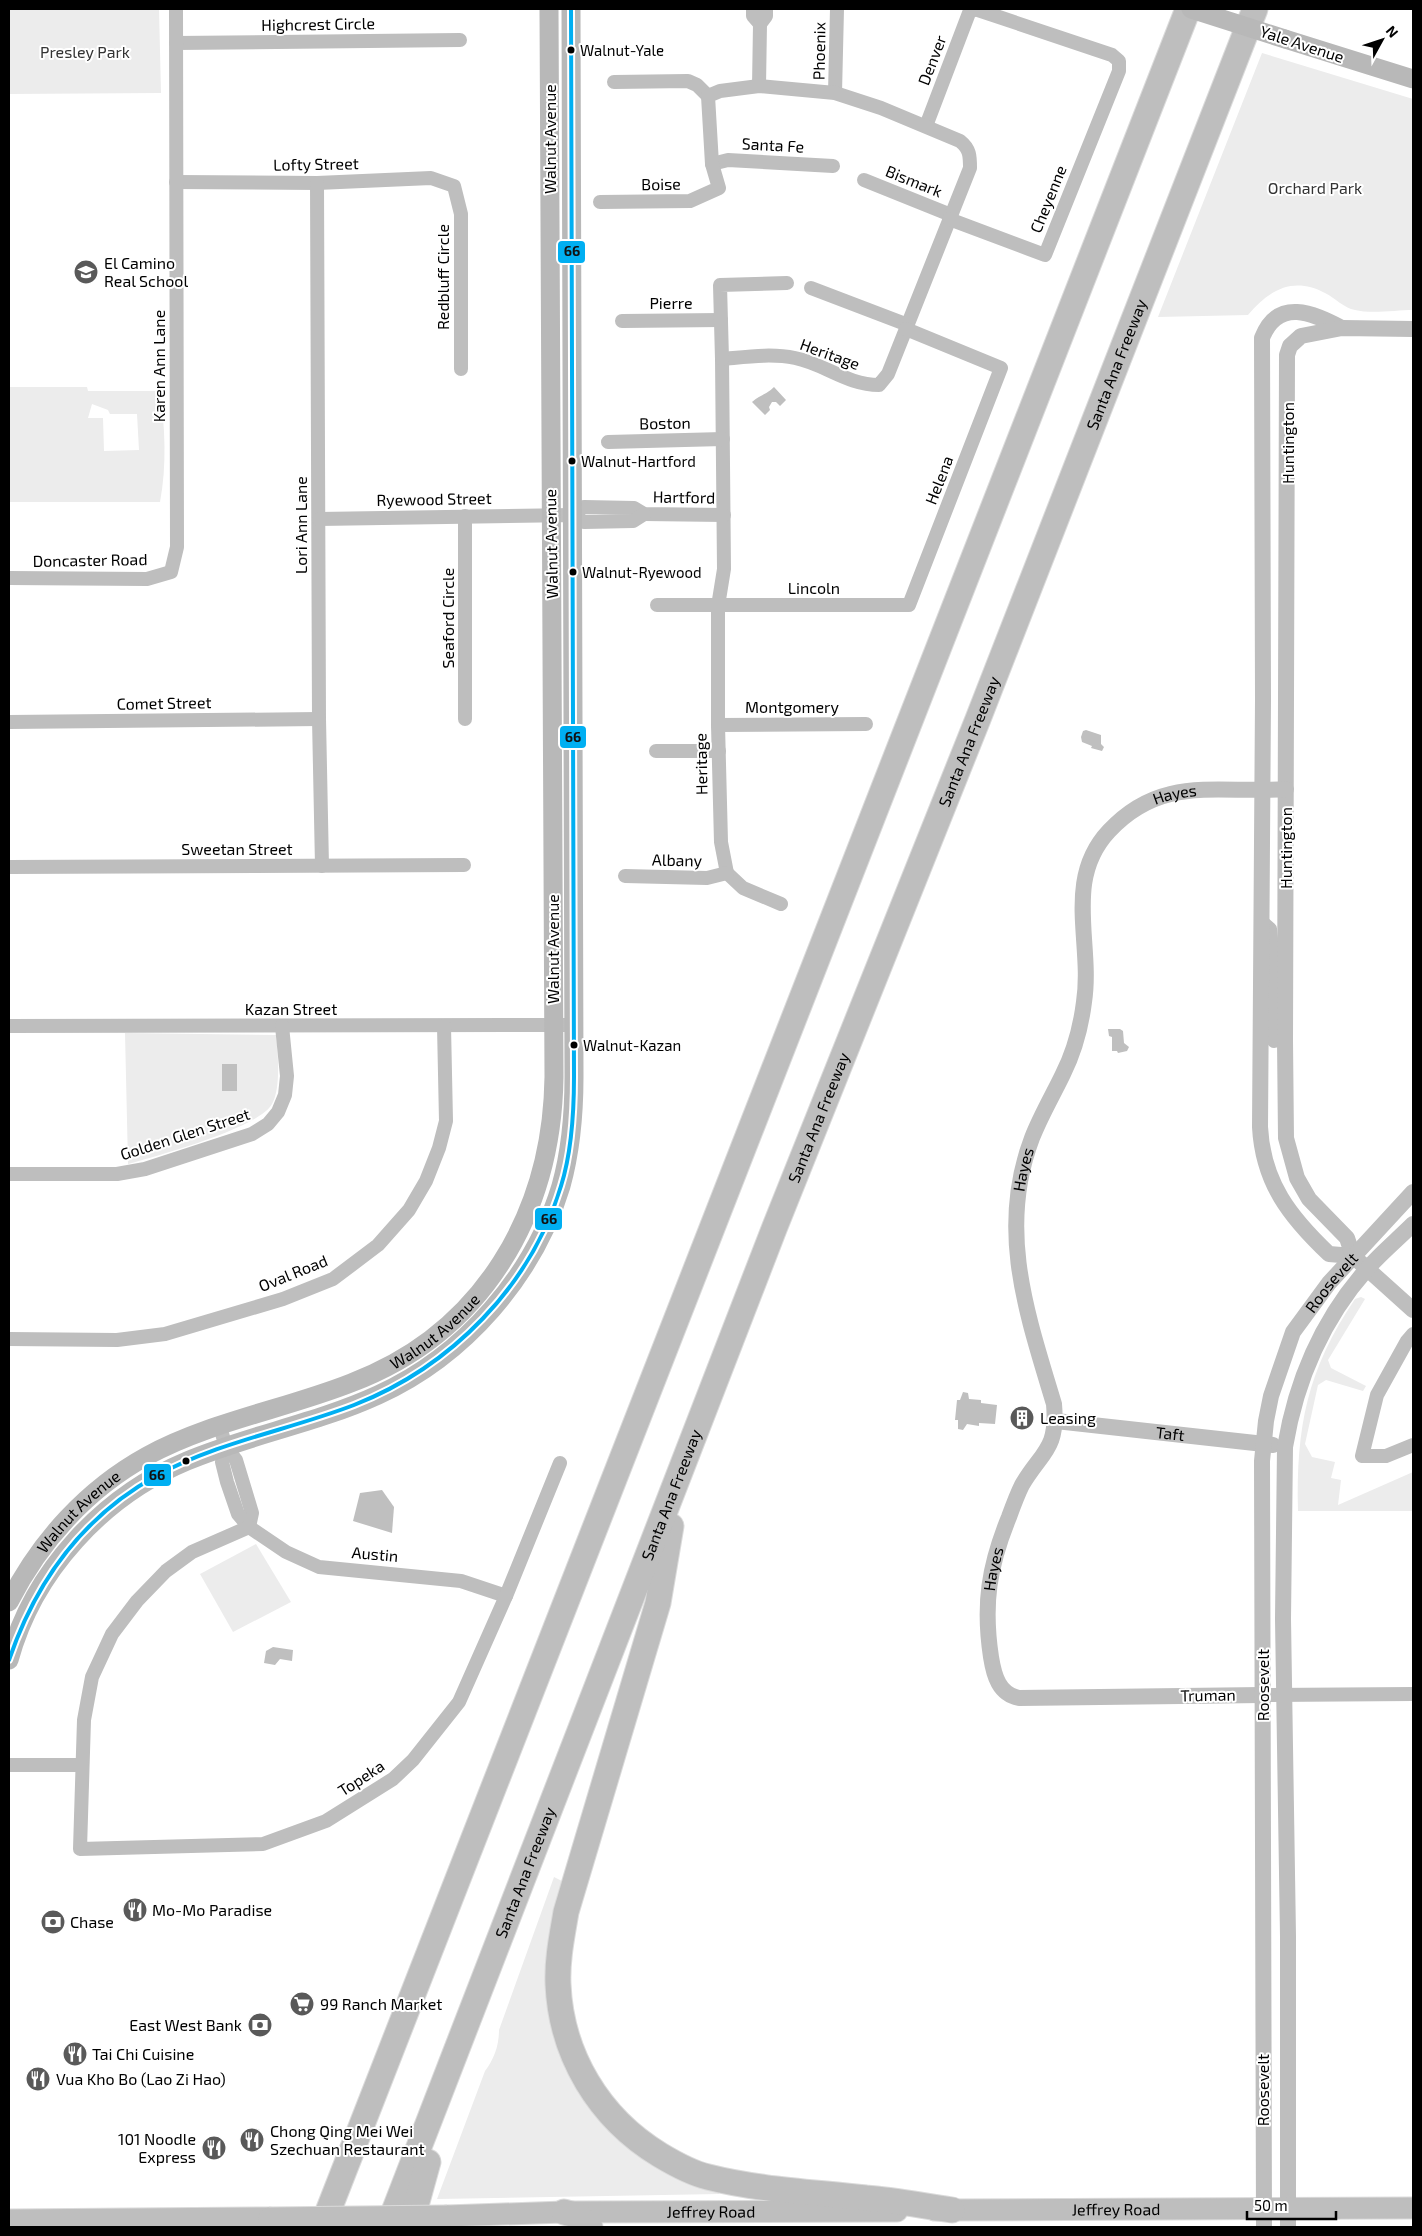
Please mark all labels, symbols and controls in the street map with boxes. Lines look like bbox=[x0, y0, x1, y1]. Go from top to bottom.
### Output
street label: Highcrest Circle bbox=[261, 13, 375, 34]
north arrow bbox=[1357, 15, 1407, 65]
street label: Phoenix bbox=[808, 21, 829, 80]
street label: Yale Avenue bbox=[1258, 21, 1347, 66]
text: N bbox=[1383, 22, 1402, 41]
street label: Denver bbox=[913, 32, 950, 87]
place label: Walnut-Yale bbox=[580, 41, 664, 59]
park label: Presley Park bbox=[40, 42, 130, 61]
marker: Walnut-Yale bbox=[566, 45, 576, 55]
street label: Walnut Avenue bbox=[540, 84, 559, 194]
street label: Santa Fe bbox=[741, 133, 805, 156]
street label: Lofty Street bbox=[273, 153, 359, 174]
street label: Bismark bbox=[883, 161, 945, 200]
street label: Cheyenne bbox=[1025, 162, 1070, 235]
street label: Boise bbox=[641, 174, 681, 193]
park label: Orchard Park bbox=[1268, 178, 1362, 197]
street label: Redbluff Circle bbox=[433, 224, 452, 330]
line badge: 66 bbox=[557, 240, 586, 264]
text: 66 bbox=[564, 242, 580, 259]
place label: El Camino Real School bbox=[104, 253, 188, 290]
school or university icon: El Camino Real School bbox=[73, 259, 99, 285]
street label: Pierre bbox=[649, 293, 693, 312]
street label: Santa Ana Freeway bbox=[1082, 296, 1150, 432]
street label: Karen Ann Lane bbox=[149, 310, 168, 422]
street label: Heritage bbox=[798, 334, 863, 373]
street label: Huntington bbox=[1278, 402, 1297, 484]
street label: Boston bbox=[639, 413, 691, 432]
place label: Walnut-Hartford bbox=[581, 452, 696, 470]
street label: Helena bbox=[921, 453, 956, 507]
marker: Walnut-Hartford bbox=[567, 456, 577, 466]
street label: Lori Ann Lane bbox=[291, 476, 310, 574]
street label: Hartford bbox=[653, 486, 715, 507]
street label: Ryewood Street bbox=[376, 488, 492, 509]
street label: Walnut Avenue bbox=[540, 489, 561, 599]
street label: Doncaster Road bbox=[32, 549, 148, 570]
place label: Walnut-Ryewood bbox=[582, 563, 702, 581]
marker: Walnut-Ryewood bbox=[568, 567, 578, 577]
street label: Seaford Circle bbox=[438, 568, 457, 668]
street label: Lincoln bbox=[788, 578, 840, 597]
street label: Santa Ana Freeway bbox=[934, 673, 1003, 809]
street label: Comet Street bbox=[116, 692, 212, 713]
street label: Montgomery bbox=[745, 697, 840, 716]
line badge: 66 bbox=[559, 725, 587, 749]
text: 66 bbox=[565, 728, 581, 745]
street label: Heritage bbox=[690, 733, 711, 795]
street label: Hayes bbox=[1150, 780, 1197, 808]
street label: Huntington bbox=[1276, 807, 1295, 889]
street label: Sweetan Street bbox=[181, 839, 293, 858]
street label: Albany bbox=[652, 850, 703, 869]
street label: Walnut Avenue bbox=[543, 894, 562, 1004]
street label: Kazan Street bbox=[245, 999, 337, 1018]
place label: Walnut-Kazan bbox=[583, 1036, 681, 1054]
marker: Walnut-Kazan bbox=[569, 1040, 579, 1050]
street label: Santa Ana Freeway bbox=[783, 1049, 853, 1185]
street label: Golden Glen Street bbox=[118, 1104, 252, 1163]
street label: Hayes bbox=[1008, 1145, 1037, 1193]
line badge: 66 bbox=[534, 1207, 563, 1231]
text: 66 bbox=[541, 1210, 557, 1227]
street label: Roosevelt bbox=[1301, 1248, 1361, 1316]
street label: Oval Road bbox=[256, 1250, 330, 1295]
street label: Walnut Avenue bbox=[386, 1290, 483, 1373]
building icon: Leasing bbox=[1009, 1405, 1035, 1431]
place label: Leasing bbox=[1040, 1408, 1096, 1427]
street label: Taft bbox=[1155, 1422, 1186, 1444]
street label: Santa Ana Freeway bbox=[637, 1426, 705, 1563]
unlabelled marker bbox=[181, 1456, 191, 1466]
line badge: 66 bbox=[143, 1463, 172, 1487]
street label: Walnut Avenue bbox=[32, 1466, 123, 1556]
text: 66 bbox=[149, 1466, 165, 1483]
street label: Austin bbox=[351, 1542, 399, 1565]
street label: Hayes bbox=[979, 1545, 1007, 1592]
street label: Roosevelt bbox=[1253, 1649, 1272, 1721]
street label: Truman bbox=[1180, 1685, 1236, 1704]
street label: Topeka bbox=[334, 1756, 387, 1800]
street label: Santa Ana Freeway bbox=[491, 1804, 559, 1941]
restaurant icon: Mo-Mo Paradise bbox=[122, 1897, 148, 1923]
place label: Mo-Mo Paradise bbox=[152, 1900, 272, 1919]
bank icon: Chase bbox=[40, 1909, 66, 1935]
place label: Chase bbox=[70, 1912, 114, 1931]
supermarket icon: 99 Ranch Market bbox=[289, 1991, 315, 2017]
place label: 99 Ranch Market bbox=[320, 1994, 442, 2013]
bank icon: East West Bank bbox=[247, 2012, 273, 2038]
place label: East West Bank bbox=[129, 2015, 242, 2034]
restaurant icon: Tai Chi Cuisine bbox=[62, 2041, 88, 2067]
place label: Tai Chi Cuisine bbox=[92, 2044, 194, 2063]
street label: Roosevelt bbox=[1253, 2054, 1272, 2126]
restaurant icon: Vua Kho Bo (Lao Zi Hao) bbox=[25, 2066, 51, 2092]
place label: Vua Kho Bo (Lao Zi Hao) bbox=[56, 2069, 226, 2088]
place label: Chong Qing Mei Wei Szechuan Restaurant bbox=[270, 2121, 425, 2158]
restaurant icon: Chong Qing Mei Wei Szechuan Restaurant bbox=[239, 2127, 265, 2153]
place label: 101 Noodle Express bbox=[118, 2129, 196, 2166]
restaurant icon: 101 Noodle Express bbox=[201, 2135, 227, 2161]
scale bar bbox=[1247, 2188, 1336, 2220]
text: 50 m bbox=[1254, 2196, 1288, 2214]
street label: Jeffrey Road bbox=[1072, 2199, 1160, 2218]
street label: Jeffrey Road bbox=[667, 2201, 755, 2221]

